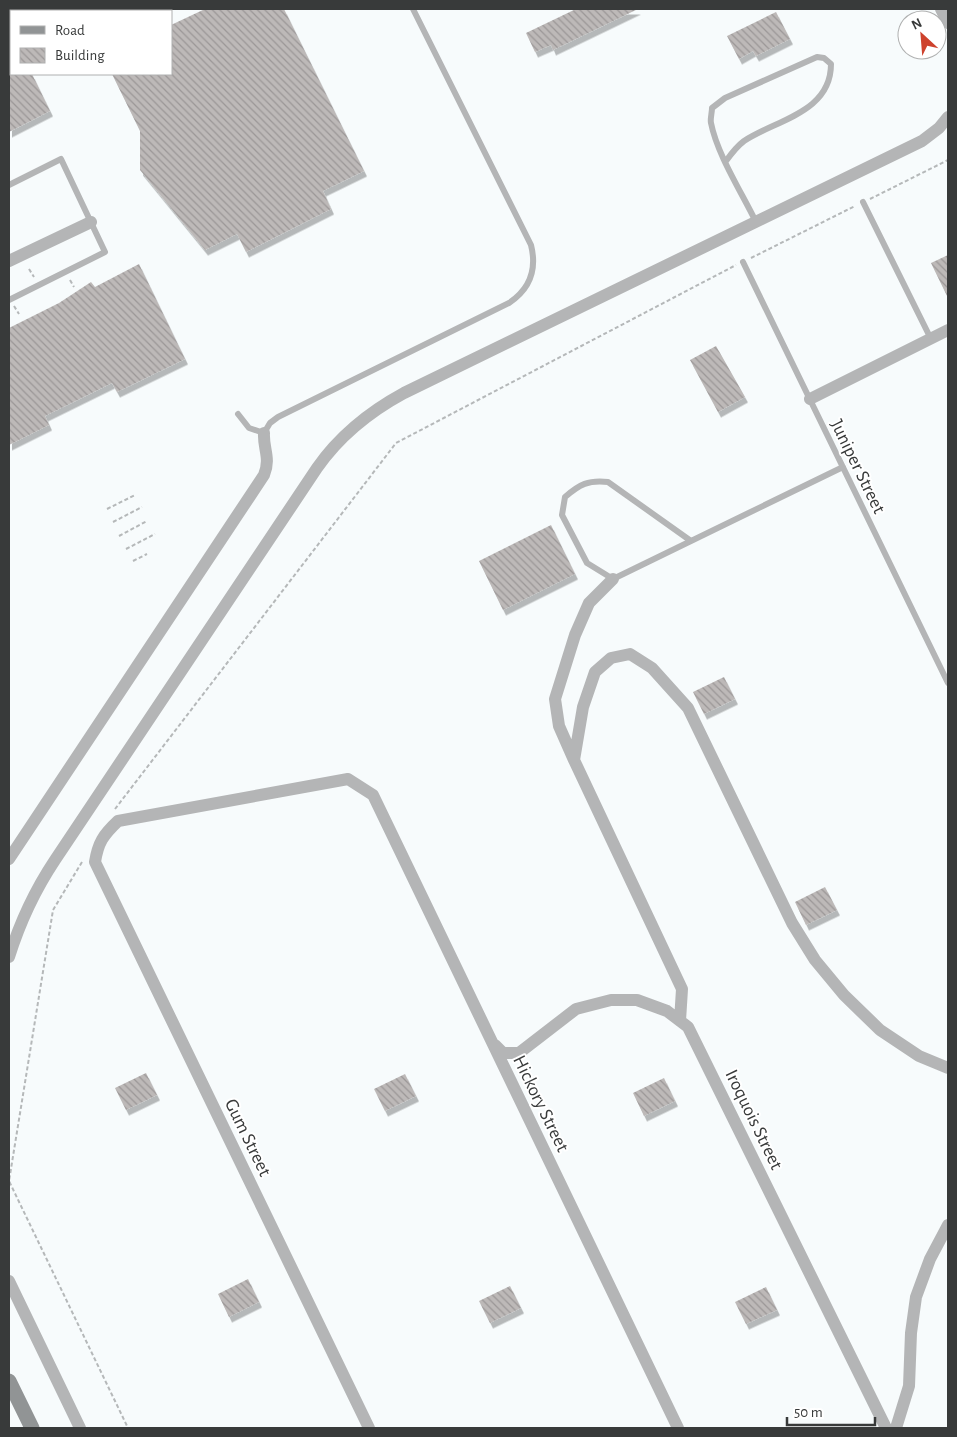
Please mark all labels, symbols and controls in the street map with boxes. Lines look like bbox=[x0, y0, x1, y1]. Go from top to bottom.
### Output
legend bbox=[10, 10, 172, 75]
north arrow bbox=[897, 10, 947, 60]
text: N bbox=[909, 16, 924, 33]
text: Road bbox=[55, 23, 85, 38]
text: Building bbox=[55, 48, 105, 63]
street label: Juniper Street bbox=[827, 417, 889, 517]
street label: Hickory Street bbox=[509, 1052, 572, 1155]
street label: Iroquois Street bbox=[721, 1067, 786, 1173]
street label: Gum Street bbox=[221, 1096, 275, 1179]
scale bar bbox=[787, 1394, 874, 1426]
text: 50 m bbox=[794, 1405, 823, 1420]

